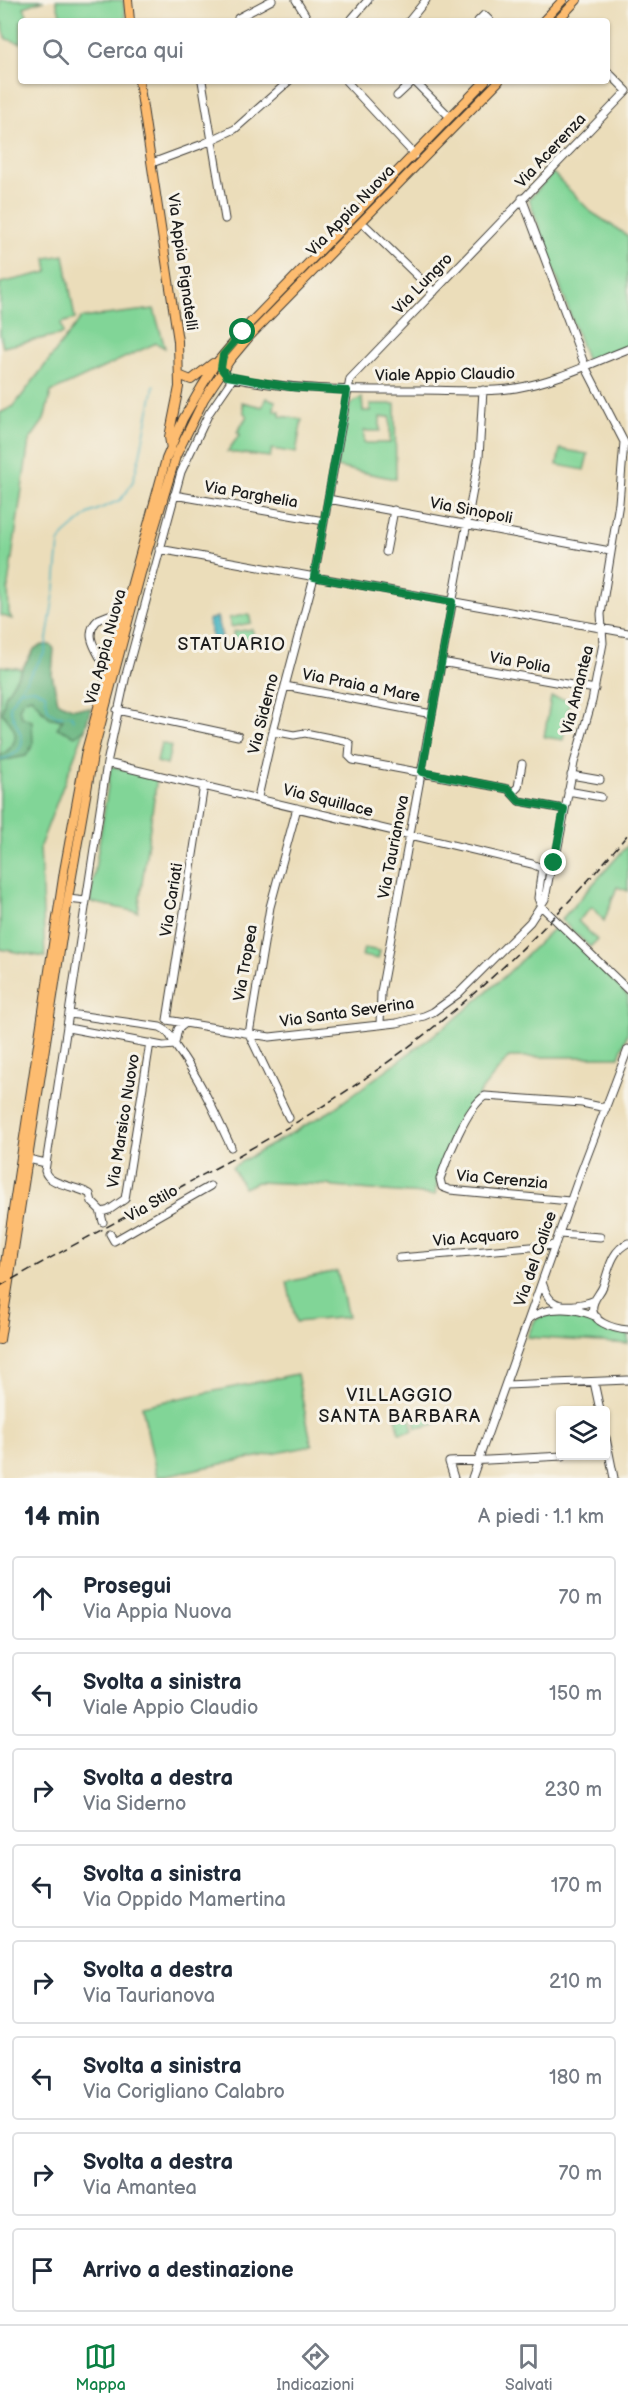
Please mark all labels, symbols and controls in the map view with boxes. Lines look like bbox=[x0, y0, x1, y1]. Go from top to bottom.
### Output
search box bbox=[18, 18, 610, 84]
icon: search bbox=[39, 35, 72, 68]
text: Cerca qui bbox=[87, 38, 184, 65]
street label: Via Acerenza bbox=[512, 110, 590, 192]
street label: Via Appia Nuova bbox=[303, 162, 399, 260]
street label: Via Appia Pignatelli bbox=[163, 192, 201, 332]
street label: Via Lungro bbox=[389, 249, 457, 319]
route start bbox=[229, 318, 255, 344]
street label: Viale Appio Claudio bbox=[375, 364, 515, 386]
street label: Via Parghelia bbox=[203, 477, 299, 513]
street label: Via Sinopoli bbox=[428, 494, 514, 528]
street label: Via Appia Nuova bbox=[81, 587, 131, 707]
district label: STATUARIO bbox=[178, 634, 286, 655]
street label: Via Amantea bbox=[558, 644, 598, 736]
street label: Via Polia bbox=[488, 648, 552, 678]
street label: Via Praia a Mare bbox=[300, 665, 422, 707]
street label: Via Siderno bbox=[245, 672, 283, 756]
street label: Via Squillace bbox=[281, 781, 376, 822]
street label: Via Taurianova bbox=[375, 793, 413, 901]
route end bbox=[540, 849, 566, 875]
street label: Via Cariati bbox=[157, 862, 187, 938]
street label: Via Tropea bbox=[230, 923, 262, 1003]
street label: Via Santa Severina bbox=[279, 994, 415, 1032]
street label: Via Marsico Nuovo bbox=[104, 1052, 144, 1190]
street label: Via Cerenzia bbox=[455, 1167, 549, 1193]
street label: Via Stilo bbox=[122, 1181, 182, 1227]
street label: Via del Calice bbox=[511, 1208, 561, 1309]
street label: Via Acquaro bbox=[432, 1225, 520, 1251]
district label: VILLAGGIO SANTA BARBARA bbox=[318, 1385, 482, 1427]
map controls bbox=[556, 1406, 610, 1460]
button: layers bbox=[556, 1406, 610, 1460]
text: 14 min bbox=[24, 1502, 100, 1533]
text: A piedi · 1.1 km bbox=[478, 1505, 604, 1529]
text: Prosegui bbox=[83, 1573, 171, 1600]
icon: ahead bbox=[26, 1582, 59, 1615]
text: 70 m bbox=[558, 1586, 602, 1610]
text: Via Appia Nuova bbox=[83, 1600, 232, 1624]
text: Svolta a sinistra bbox=[83, 1669, 242, 1696]
icon: left bbox=[26, 1678, 59, 1711]
text: 150 m bbox=[549, 1682, 602, 1706]
text: Viale Appio Claudio bbox=[83, 1696, 258, 1720]
text: Svolta a destra bbox=[83, 1765, 233, 1792]
icon: right bbox=[26, 1774, 59, 1807]
text: 230 m bbox=[545, 1778, 602, 1802]
text: Via Siderno bbox=[83, 1792, 186, 1816]
text: Svolta a sinistra bbox=[83, 1861, 242, 1888]
icon: left bbox=[26, 1870, 59, 1903]
text: 170 m bbox=[551, 1874, 602, 1898]
text: Via Oppido Mamertina bbox=[83, 1888, 286, 1912]
text: Svolta a destra bbox=[83, 1957, 233, 1984]
icon: right bbox=[26, 1966, 59, 1999]
text: 210 m bbox=[549, 1970, 602, 1994]
text: Via Taurianova bbox=[83, 1984, 215, 2008]
text: Svolta a sinistra bbox=[83, 2053, 242, 2080]
icon: left bbox=[26, 2062, 59, 2095]
text: 180 m bbox=[549, 2066, 602, 2090]
text: Via Corigliano Calabro bbox=[83, 2080, 285, 2104]
text: Svolta a destra bbox=[83, 2149, 233, 2176]
icon: right bbox=[26, 2158, 59, 2191]
text: 70 m bbox=[558, 2162, 602, 2186]
text: Via Amantea bbox=[83, 2176, 197, 2200]
icon: arrive bbox=[26, 2254, 59, 2287]
text: Arrivo a destinazione bbox=[83, 2257, 294, 2284]
tab: Mappa bbox=[75, 2340, 126, 2395]
tab: Indicazioni bbox=[277, 2340, 354, 2395]
tab: Salvati bbox=[505, 2340, 553, 2395]

